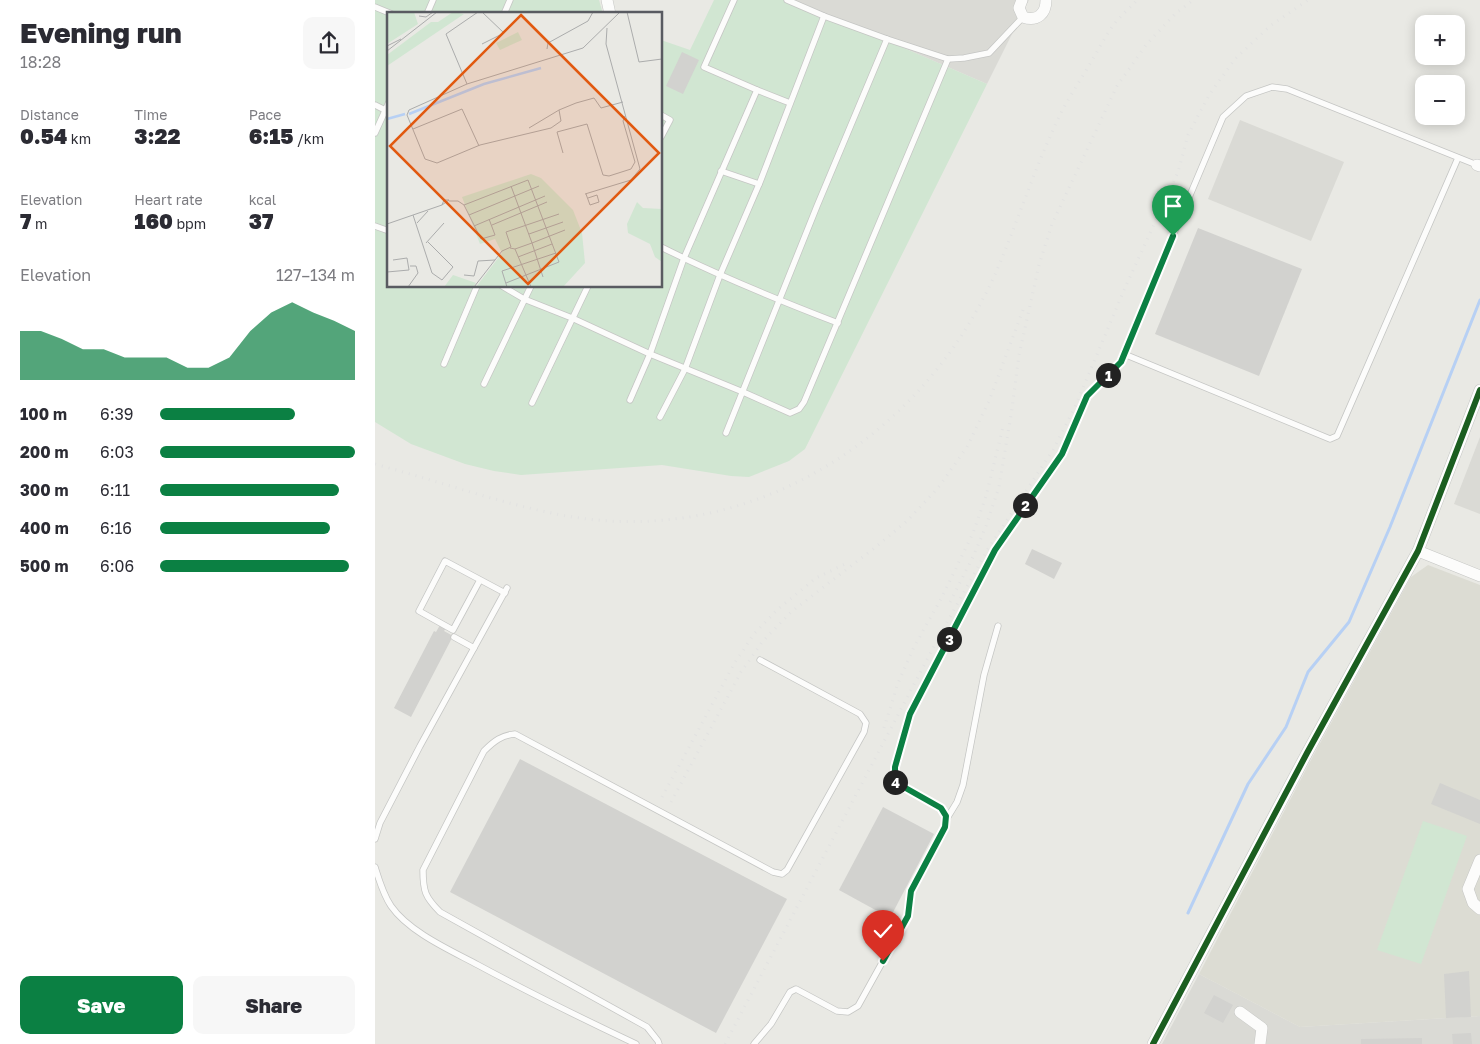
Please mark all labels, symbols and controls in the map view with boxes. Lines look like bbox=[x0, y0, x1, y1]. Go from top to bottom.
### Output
inset map bbox=[387, 12, 663, 288]
map controls bbox=[1415, 15, 1465, 125]
button: + bbox=[1415, 15, 1465, 65]
text: Evening run bbox=[20, 16, 182, 49]
button: share bbox=[303, 17, 355, 69]
text: 18:28 bbox=[20, 52, 61, 72]
button: − bbox=[1415, 75, 1465, 125]
text: Distance bbox=[20, 106, 79, 123]
text: Time bbox=[134, 106, 167, 123]
text: Pace bbox=[249, 106, 281, 123]
text: 0.54 bbox=[20, 123, 67, 149]
text: 3:22 bbox=[134, 123, 181, 149]
text: 6:15 bbox=[249, 123, 294, 149]
text: km bbox=[67, 130, 91, 147]
text: /km bbox=[294, 130, 324, 147]
pin bbox=[1152, 185, 1194, 236]
text: Elevation bbox=[20, 191, 82, 208]
text: Heart rate bbox=[134, 191, 203, 208]
text: kcal bbox=[249, 191, 276, 208]
icon: arrive bbox=[1159, 192, 1187, 220]
text: 7 bbox=[20, 208, 32, 234]
text: 160 bbox=[134, 208, 173, 234]
text: 37 bbox=[249, 208, 273, 234]
text: m bbox=[32, 215, 47, 232]
text: bpm bbox=[173, 215, 206, 232]
text: Elevation bbox=[20, 265, 91, 285]
text: 127–134 m bbox=[276, 265, 355, 285]
pin: 1 bbox=[1095, 362, 1121, 388]
text: 1 bbox=[1105, 367, 1112, 384]
text: 100 m bbox=[20, 404, 67, 424]
text: 6:39 bbox=[100, 404, 134, 424]
text: 200 m bbox=[20, 442, 69, 462]
text: 6:03 bbox=[100, 442, 134, 462]
text: 300 m bbox=[20, 480, 69, 500]
text: 6:11 bbox=[100, 480, 130, 500]
pin: 2 bbox=[1013, 492, 1037, 518]
text: 2 bbox=[1021, 497, 1030, 514]
text: 400 m bbox=[20, 518, 69, 538]
text: 6:16 bbox=[100, 518, 132, 538]
text: 500 m bbox=[20, 556, 69, 576]
text: 6:06 bbox=[100, 556, 134, 576]
pin: 3 bbox=[937, 626, 961, 652]
text: 3 bbox=[945, 631, 954, 648]
pin: 4 bbox=[883, 770, 907, 794]
text: 4 bbox=[891, 774, 900, 791]
pin bbox=[862, 910, 904, 961]
icon: check bbox=[869, 917, 897, 945]
button: Save bbox=[20, 976, 183, 1034]
button: Share bbox=[193, 976, 355, 1034]

